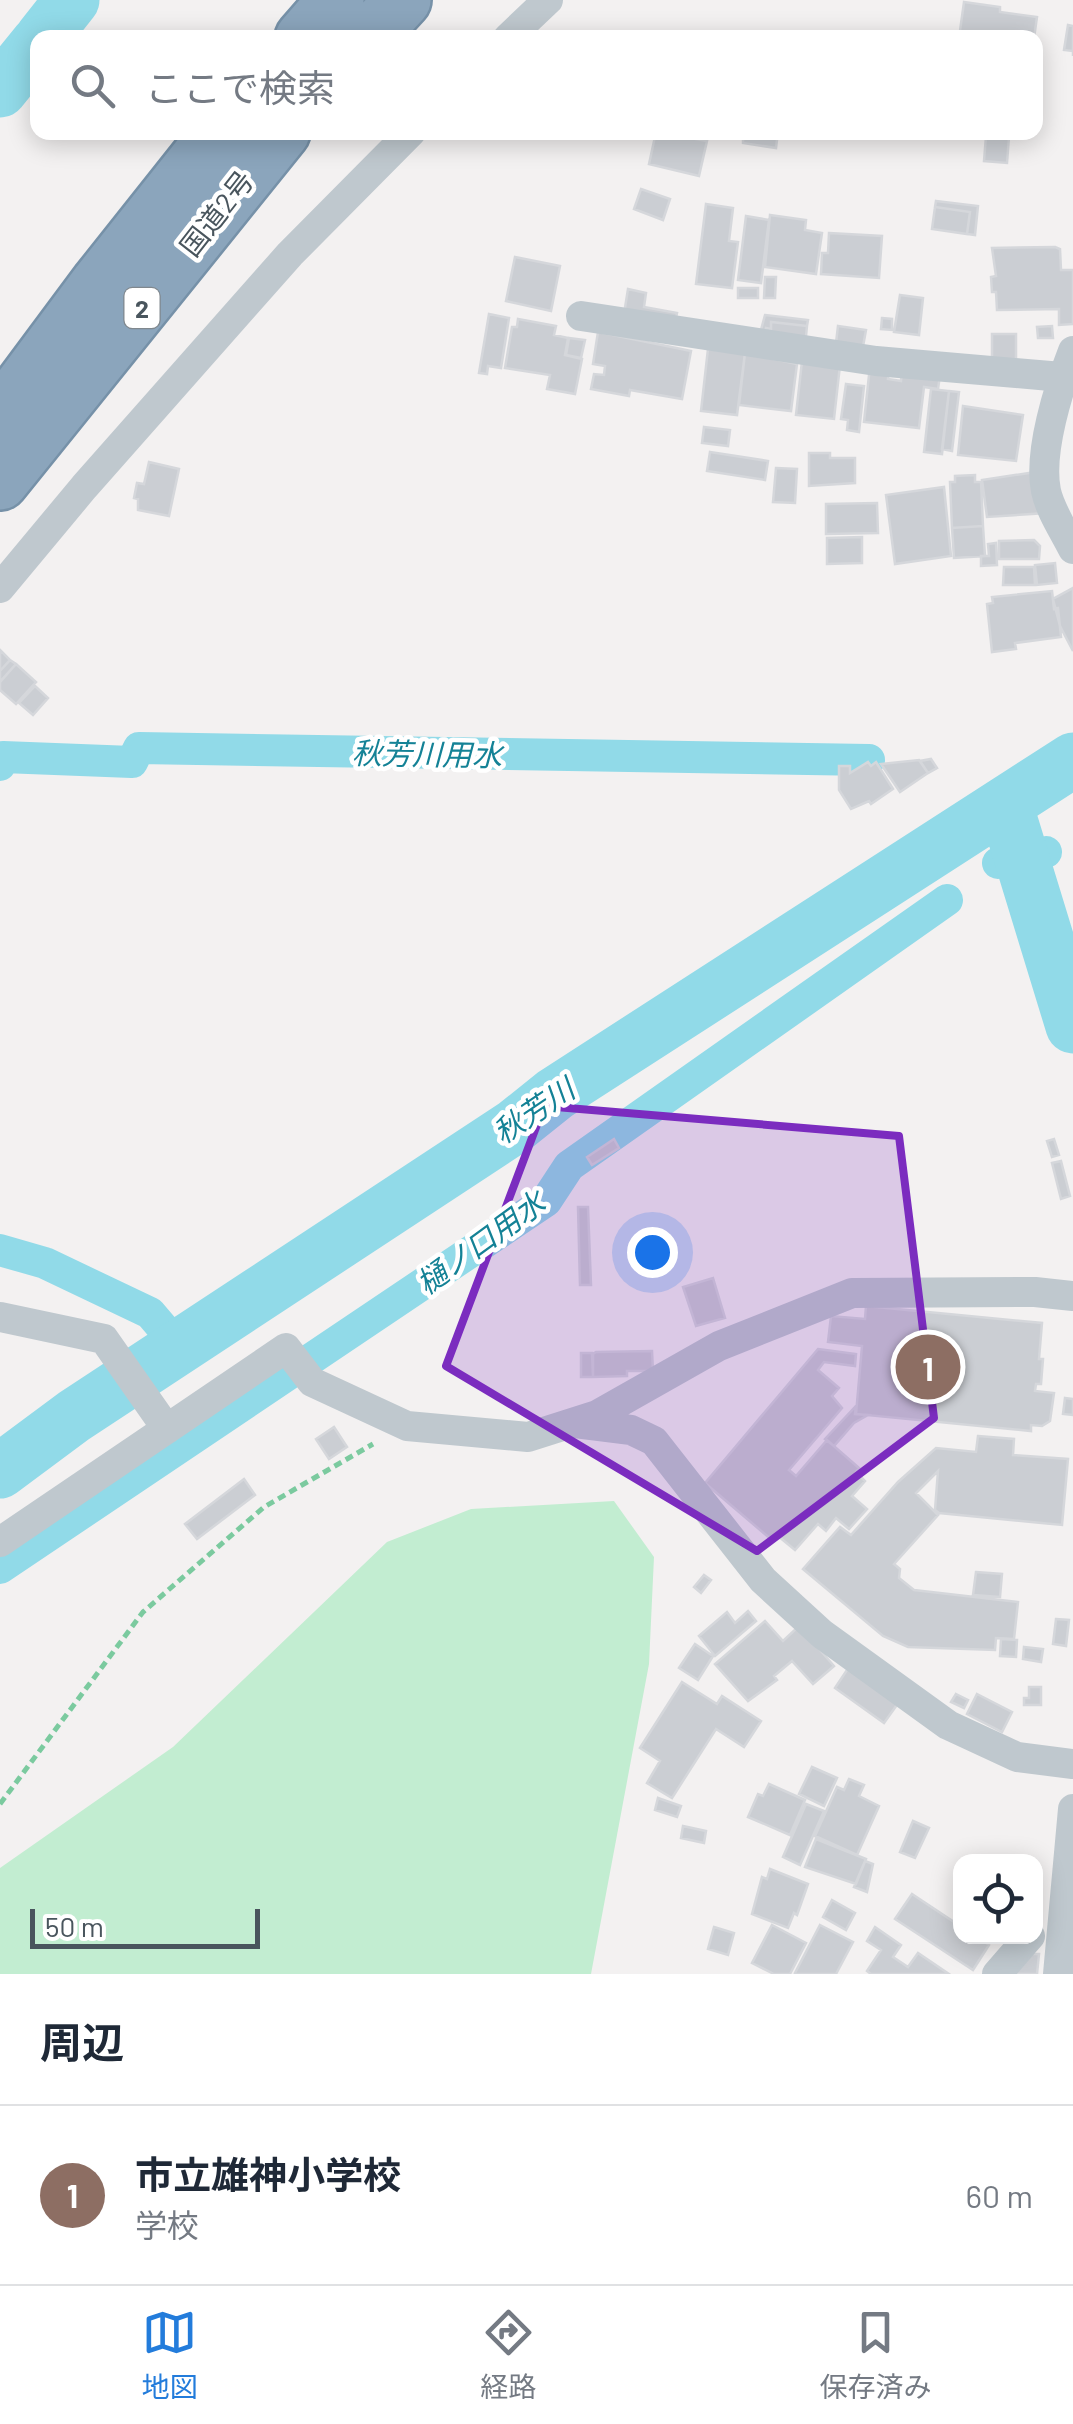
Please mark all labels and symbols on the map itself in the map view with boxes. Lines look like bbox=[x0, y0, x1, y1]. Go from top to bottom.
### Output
street label: 国道2号 bbox=[172, 164, 260, 262]
road number: 2 bbox=[124, 288, 160, 328]
water label: 秋芳川用水 bbox=[352, 734, 505, 772]
water label: 秋芳川 bbox=[486, 1068, 583, 1150]
water label: 樋ノ口用水 bbox=[409, 1182, 554, 1301]
your location bbox=[627, 1227, 678, 1278]
pin: 1 bbox=[896, 1330, 960, 1404]
scale bar bbox=[30, 1904, 260, 1948]

